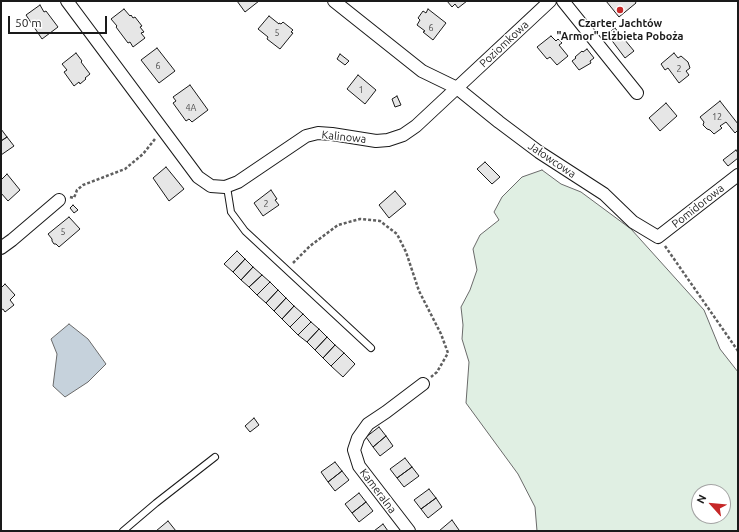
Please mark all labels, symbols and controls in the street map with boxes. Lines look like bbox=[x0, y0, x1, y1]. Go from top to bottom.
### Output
marker: Czarter Jachtów "Armor" Elżbieta Poboża bbox=[615, 5, 625, 15]
scale bar bbox=[10, 8, 109, 34]
text: 50 m bbox=[15, 16, 42, 29]
place label: Czarter Jachtów "Armor" Elżbieta Poboża bbox=[556, 16, 684, 42]
street label: Poziomkowa bbox=[477, 18, 531, 70]
house number: 6 bbox=[428, 23, 434, 33]
house number: 5 bbox=[274, 28, 280, 38]
house number: 6 bbox=[155, 61, 161, 71]
house number: 2 bbox=[676, 64, 682, 74]
house number: 1 bbox=[358, 85, 364, 95]
house number: 4A bbox=[186, 103, 196, 113]
house number: 12 bbox=[712, 112, 722, 122]
street label: Kalinowa bbox=[321, 128, 367, 146]
street label: Jałowcowa bbox=[526, 139, 578, 181]
street label: Pomidorowa bbox=[669, 182, 727, 230]
house number: 2 bbox=[263, 199, 269, 209]
house number: 5 bbox=[60, 227, 66, 237]
street label: Kameralna bbox=[357, 466, 399, 516]
north arrow bbox=[691, 484, 731, 524]
text: N bbox=[694, 493, 708, 505]

